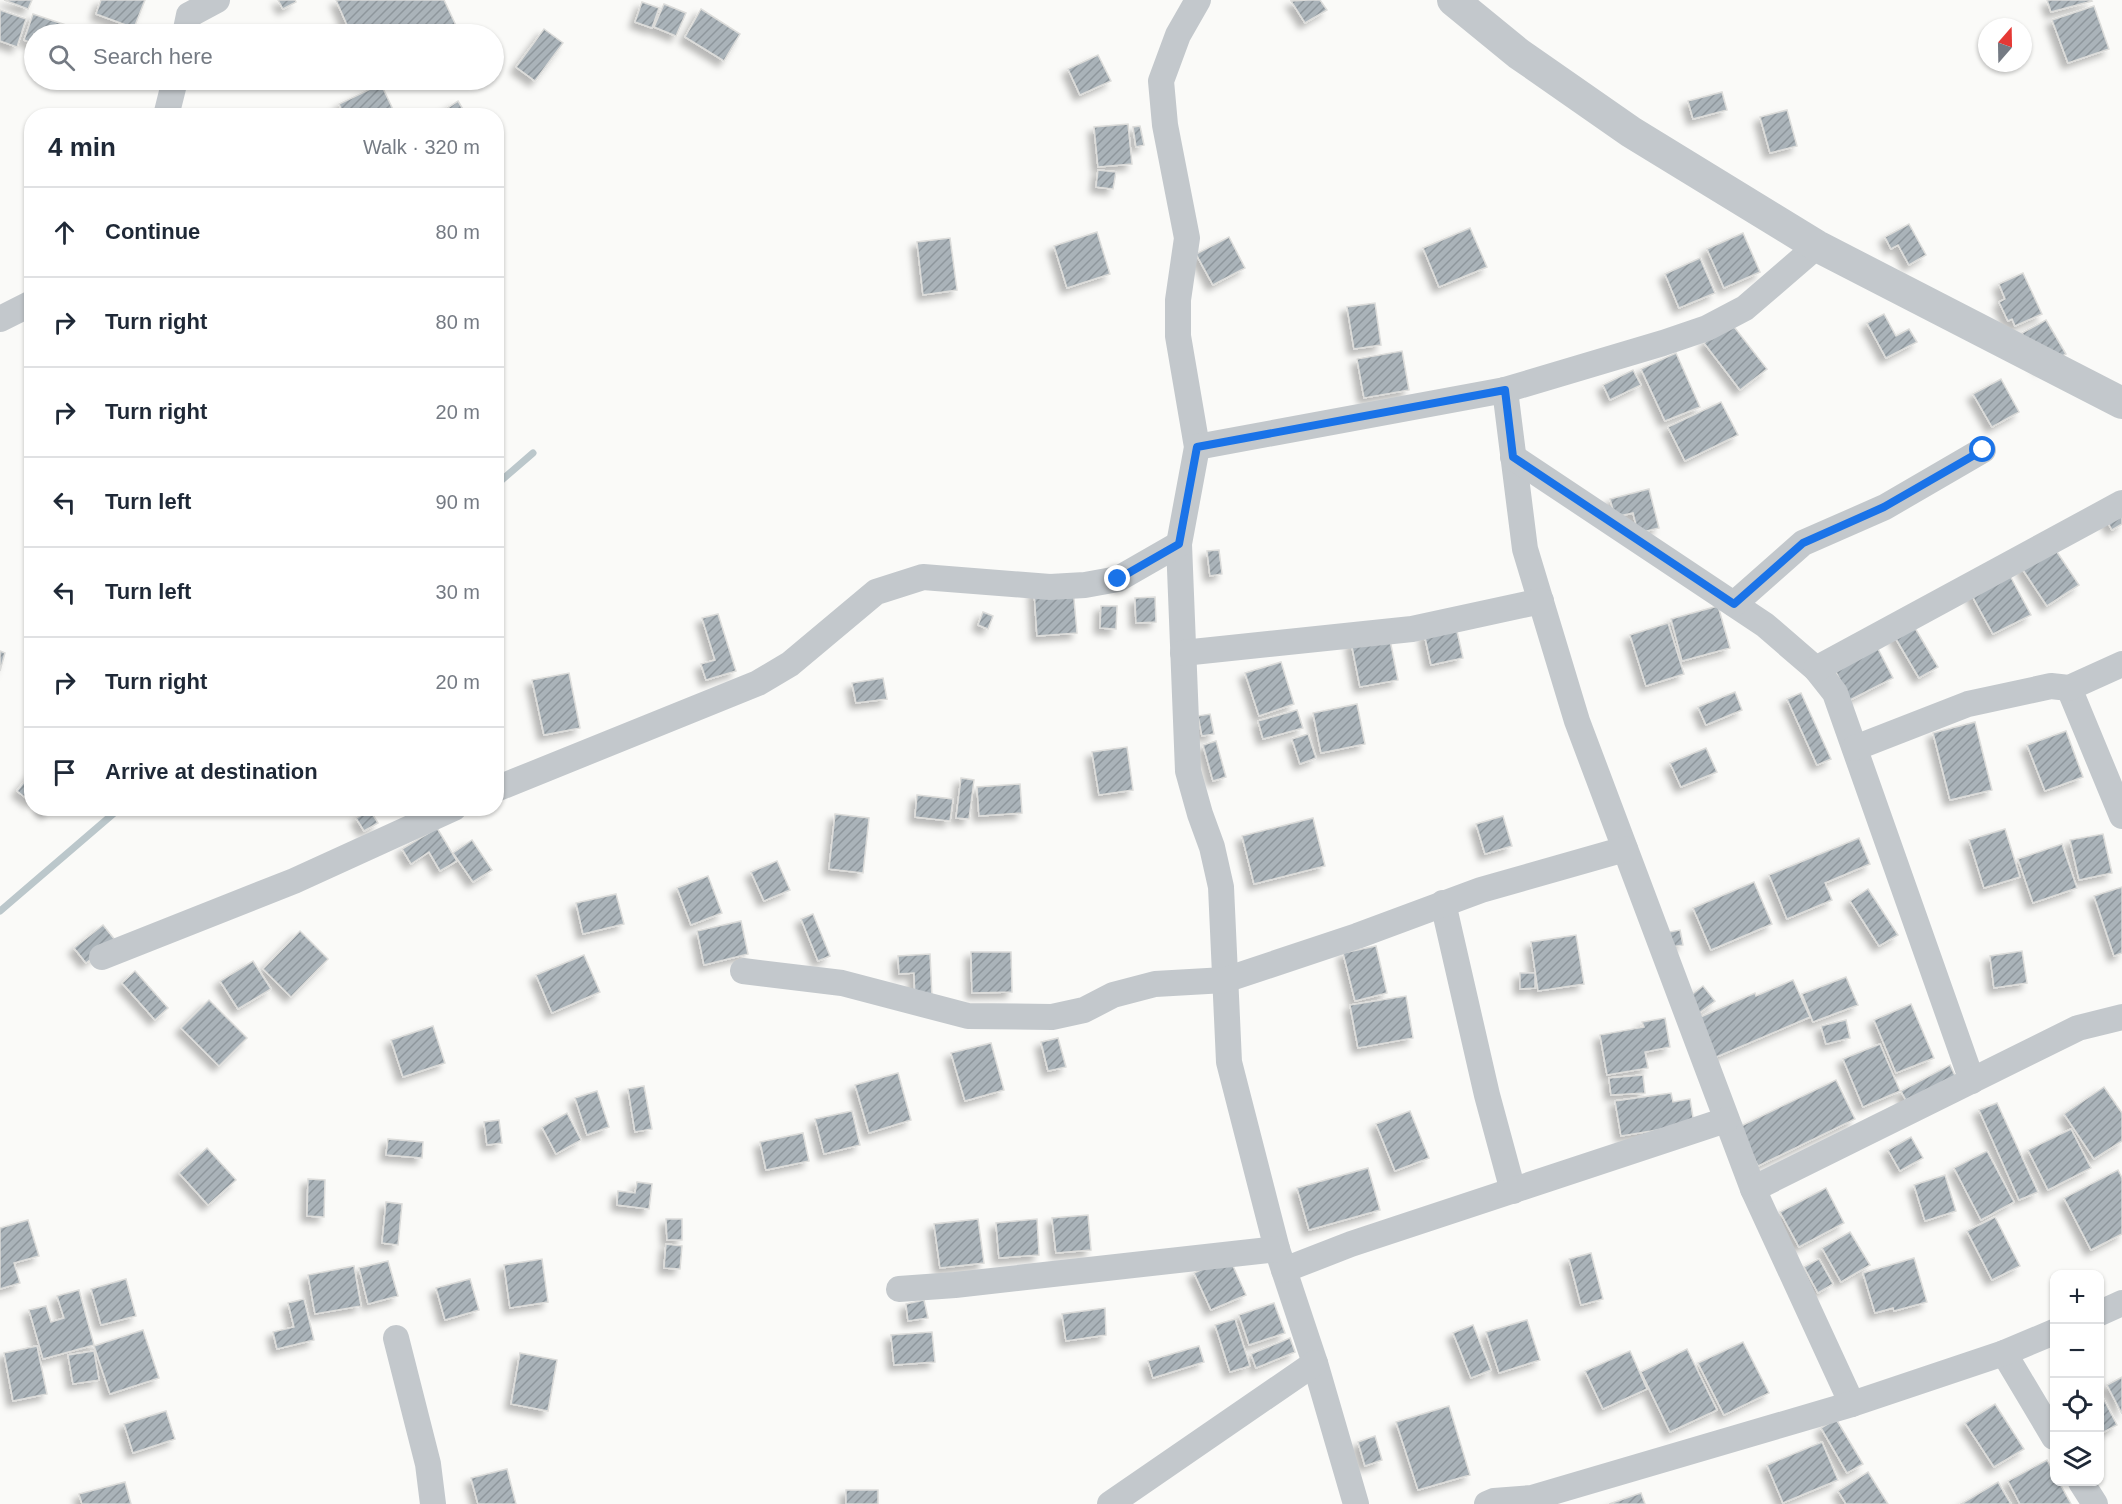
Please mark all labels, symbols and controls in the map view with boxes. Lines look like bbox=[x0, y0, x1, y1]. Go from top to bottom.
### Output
north arrow bbox=[1978, 18, 2032, 72]
search box bbox=[24, 24, 504, 90]
icon: search bbox=[45, 41, 78, 74]
text: Search here bbox=[93, 44, 213, 69]
text: 4 min bbox=[48, 132, 116, 162]
text: Walk · 320 m bbox=[363, 136, 480, 158]
icon: ahead bbox=[48, 216, 81, 249]
text: Continue bbox=[105, 219, 200, 244]
text: 80 m bbox=[436, 221, 480, 243]
icon: right bbox=[48, 306, 81, 339]
text: Turn right bbox=[105, 309, 207, 334]
text: 80 m bbox=[436, 311, 480, 333]
icon: right bbox=[48, 396, 81, 429]
text: Turn right bbox=[105, 399, 207, 424]
text: 20 m bbox=[436, 401, 480, 423]
route start bbox=[1969, 436, 1995, 462]
icon: left bbox=[48, 486, 81, 519]
text: Turn left bbox=[105, 489, 191, 514]
text: 90 m bbox=[436, 491, 480, 513]
route end bbox=[1104, 565, 1130, 591]
icon: left bbox=[48, 576, 81, 609]
text: Turn left bbox=[105, 579, 191, 604]
text: 30 m bbox=[436, 581, 480, 603]
icon: right bbox=[48, 666, 81, 699]
text: Turn right bbox=[105, 669, 207, 694]
text: 20 m bbox=[436, 671, 480, 693]
icon: arrive bbox=[48, 756, 81, 789]
text: Arrive at destination bbox=[105, 759, 318, 784]
map controls bbox=[2050, 1270, 2104, 1486]
button: + bbox=[2050, 1270, 2104, 1324]
button: − bbox=[2050, 1324, 2104, 1378]
button: locate bbox=[2050, 1378, 2104, 1432]
button: layers bbox=[2050, 1432, 2104, 1486]

